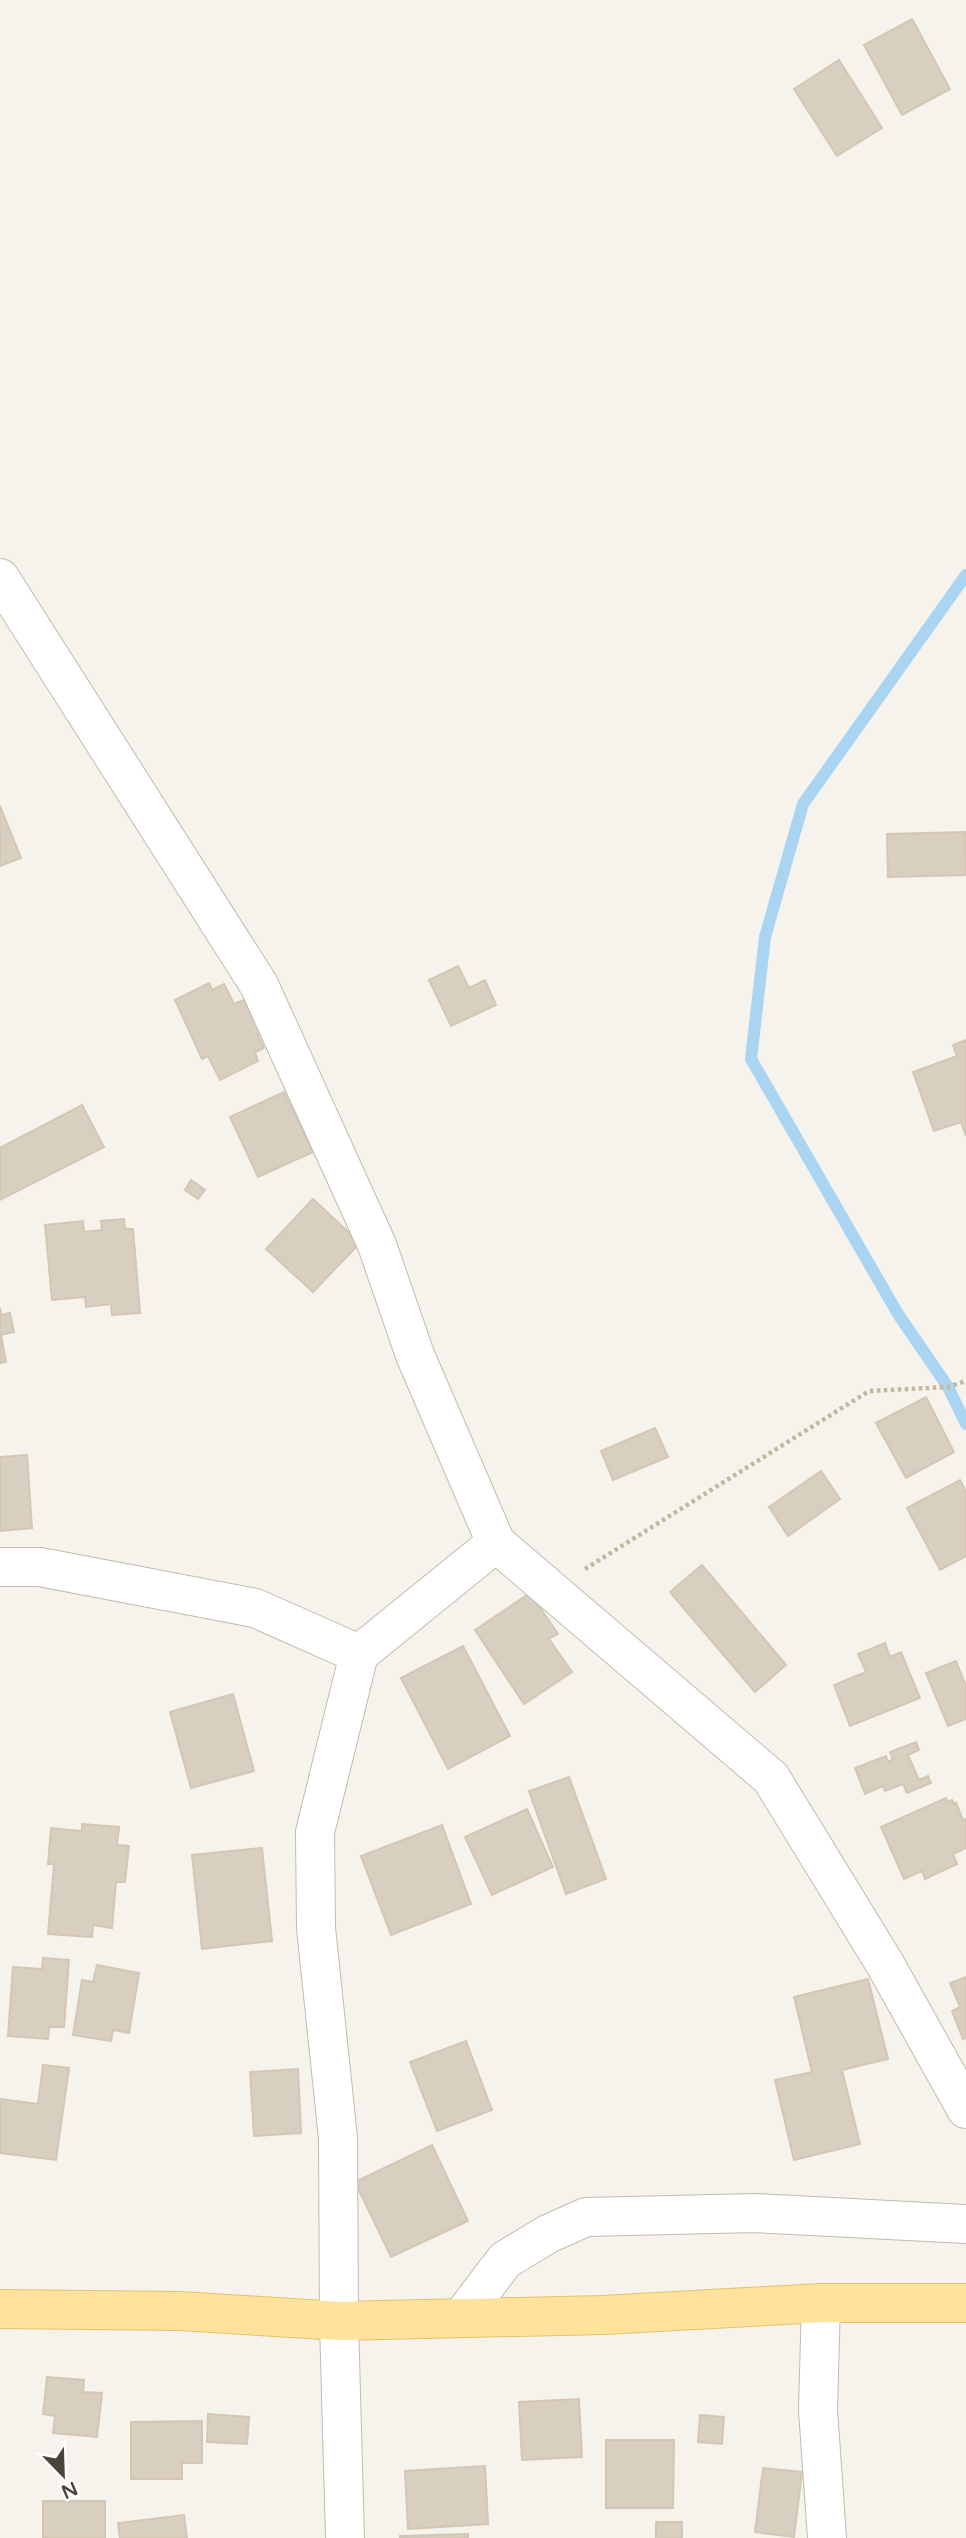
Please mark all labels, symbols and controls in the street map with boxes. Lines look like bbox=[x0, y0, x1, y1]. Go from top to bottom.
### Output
north arrow bbox=[28, 2440, 98, 2510]
text: N bbox=[58, 2477, 81, 2503]

